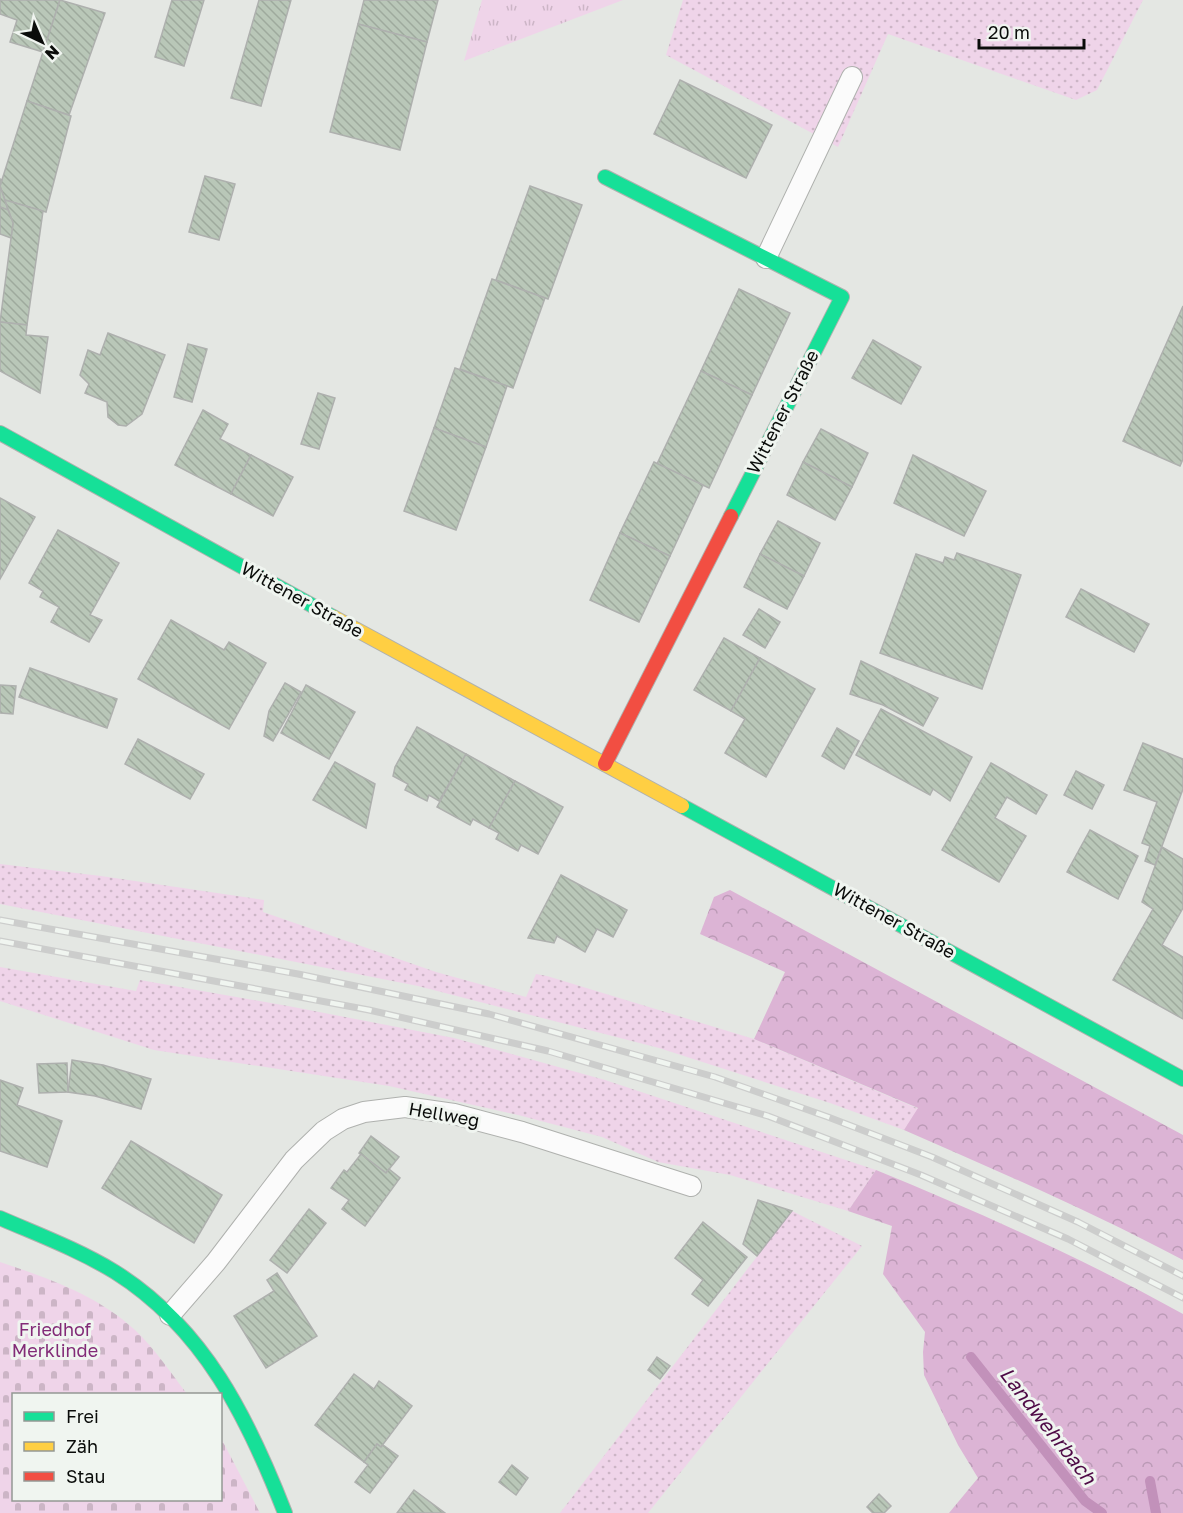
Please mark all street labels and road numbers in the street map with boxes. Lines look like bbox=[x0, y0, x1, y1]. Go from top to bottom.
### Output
street label: Wittener Straße bbox=[741, 346, 823, 477]
street label: Wittener Straße bbox=[238, 557, 367, 642]
street label: Wittener Straße bbox=[830, 878, 959, 963]
street label: Hellweg bbox=[407, 1097, 481, 1131]

